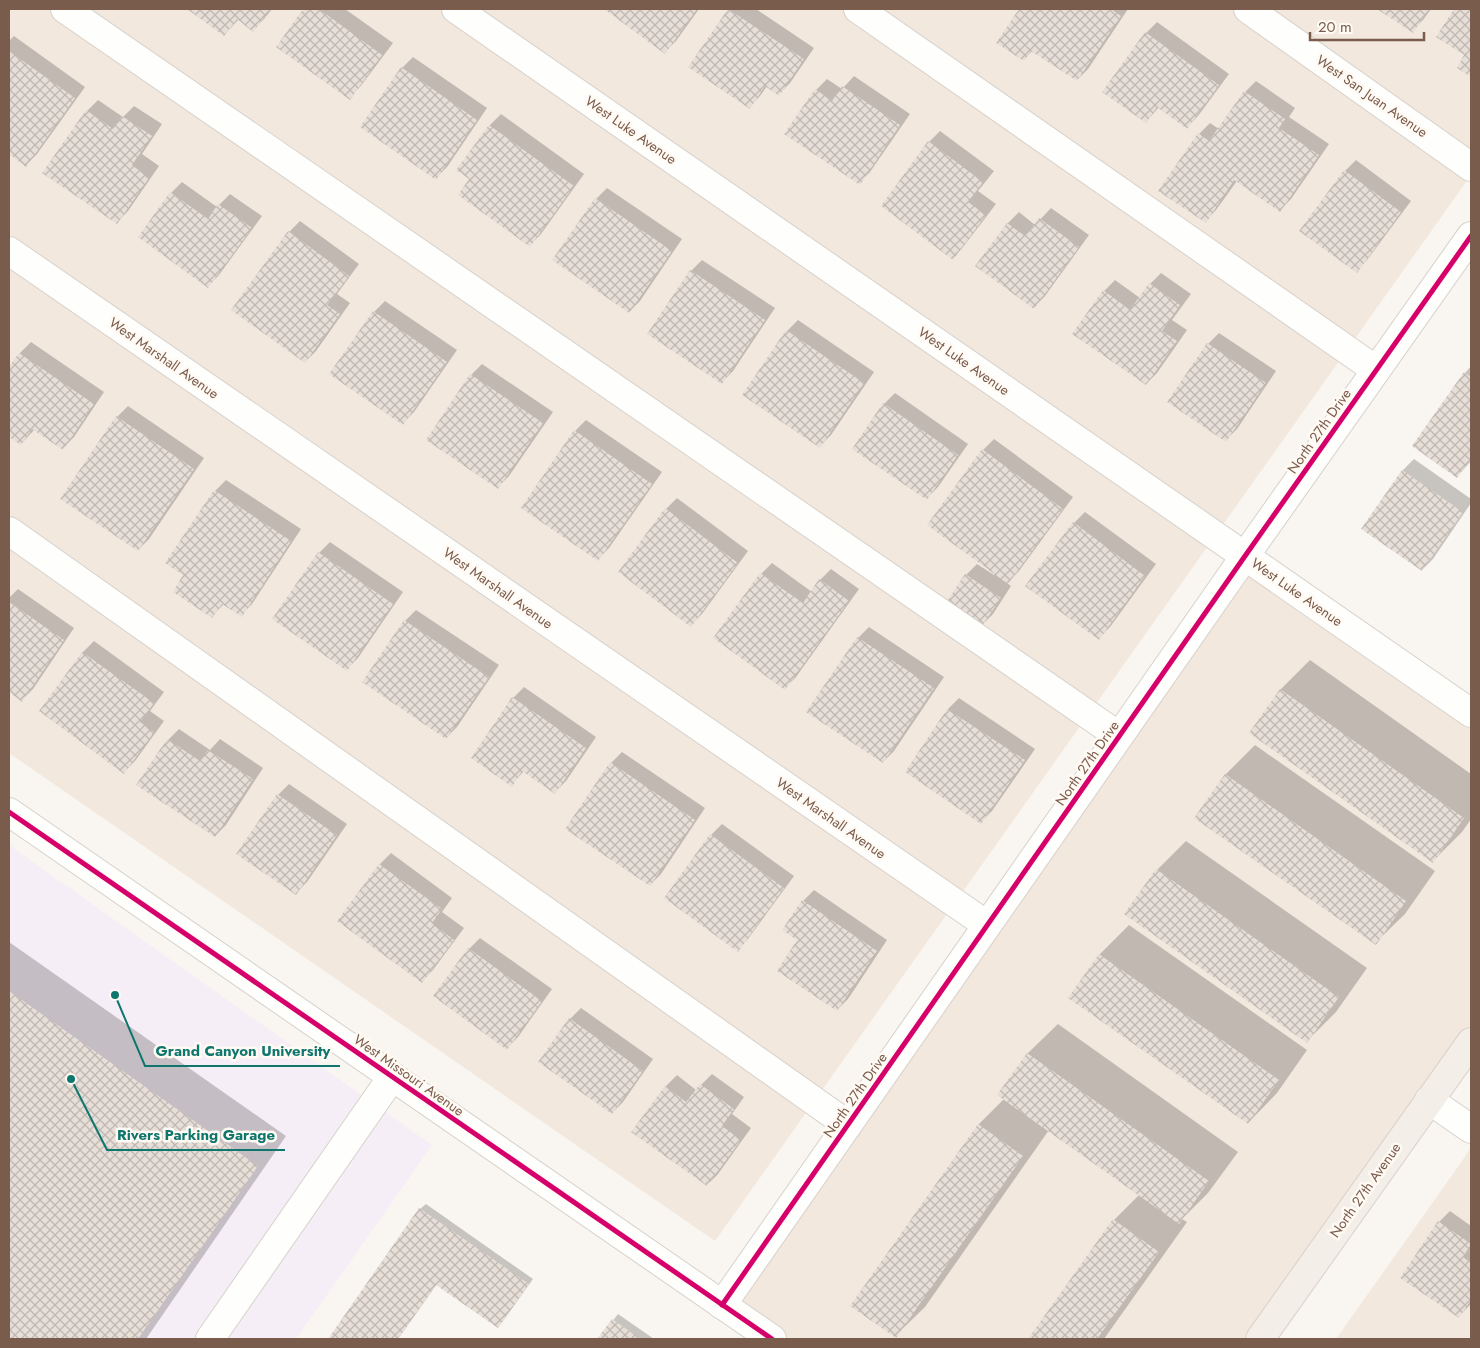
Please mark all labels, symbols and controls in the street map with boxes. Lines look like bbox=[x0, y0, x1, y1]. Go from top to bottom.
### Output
scale bar bbox=[1310, 10, 1424, 42]
text: 20 m bbox=[1318, 16, 1352, 38]
street label: West San Juan Avenue bbox=[1312, 50, 1432, 142]
street label: West Luke Avenue bbox=[581, 91, 681, 169]
street label: West Marshall Avenue bbox=[105, 313, 223, 403]
street label: West Luke Avenue bbox=[914, 322, 1014, 400]
street label: North 27th Drive bbox=[1282, 384, 1356, 478]
street label: West Marshall Avenue bbox=[439, 543, 557, 633]
street label: West Luke Avenue bbox=[1247, 553, 1347, 631]
street label: North 27th Drive bbox=[1050, 716, 1124, 810]
street label: West Marshall Avenue bbox=[772, 773, 890, 863]
street label: West Missouri Avenue bbox=[350, 1029, 468, 1121]
callout: Grand Canyon University bbox=[145, 1036, 340, 1066]
text: Grand Canyon University bbox=[156, 1040, 331, 1062]
street label: North 27th Drive bbox=[818, 1048, 892, 1142]
callout: Rivers Parking Garage bbox=[107, 1120, 285, 1150]
text: Rivers Parking Garage bbox=[117, 1124, 275, 1146]
street label: North 27th Avenue bbox=[1325, 1138, 1405, 1242]

